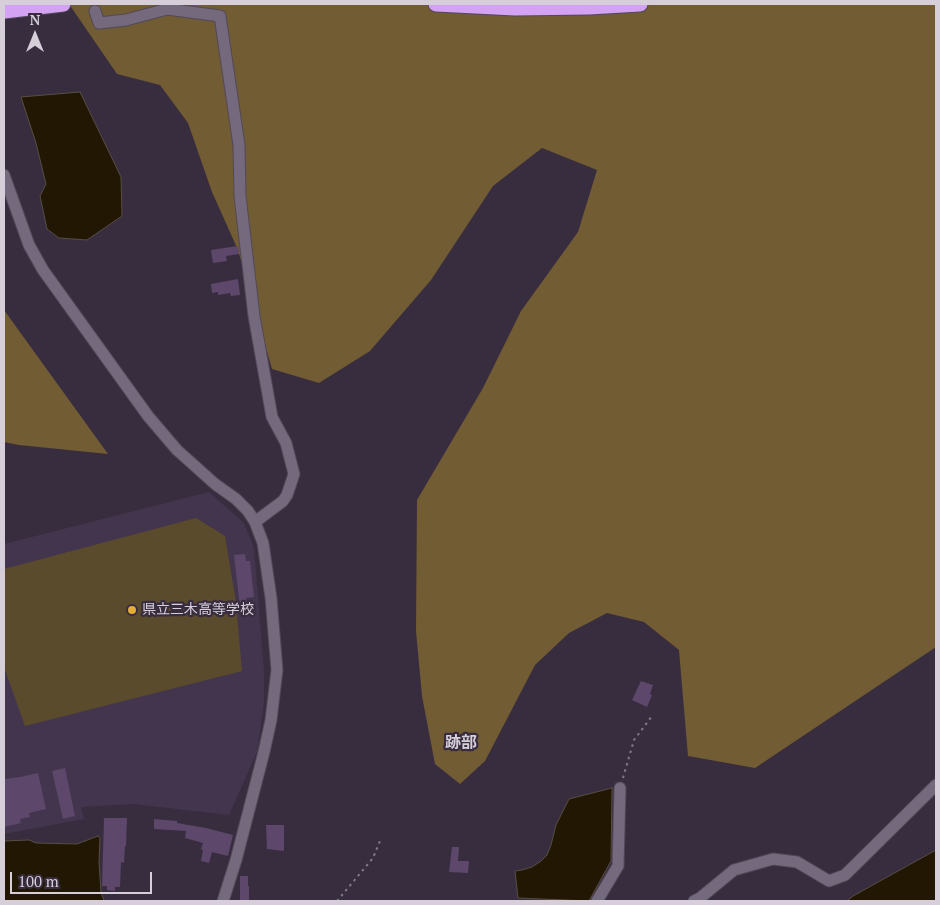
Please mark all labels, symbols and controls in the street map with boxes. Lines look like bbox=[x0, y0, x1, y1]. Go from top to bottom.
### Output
north arrow bbox=[10, 10, 60, 60]
text: N bbox=[30, 10, 40, 29]
place label: 県立三木高等学校 bbox=[142, 602, 254, 618]
marker: 県立三木高等学校 bbox=[126, 604, 138, 616]
district label: 跡部 bbox=[445, 733, 477, 753]
scale bar bbox=[12, 862, 155, 894]
text: 100 m bbox=[18, 871, 59, 891]

